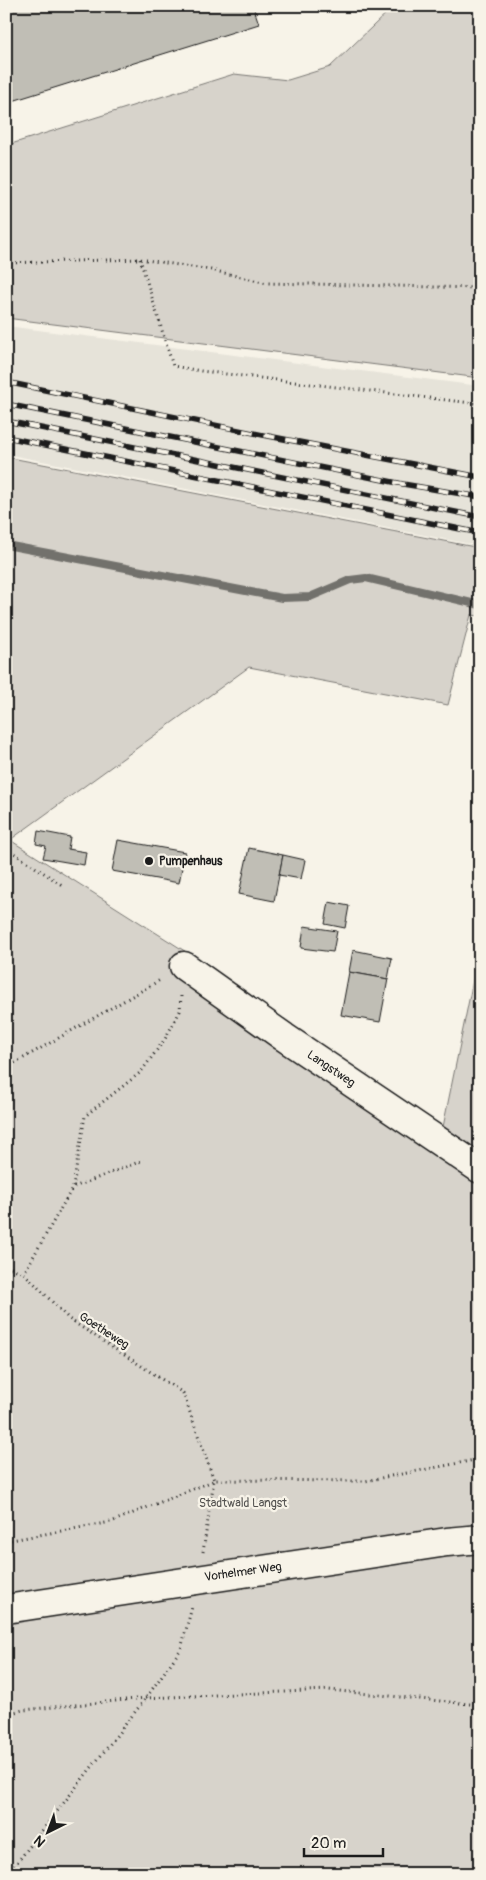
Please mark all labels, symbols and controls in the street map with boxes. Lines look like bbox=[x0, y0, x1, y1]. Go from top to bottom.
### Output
place label: Pumpenhaus bbox=[159, 854, 223, 869]
marker: Pumpenhaus bbox=[143, 855, 155, 867]
street label: Langstweg bbox=[304, 1047, 358, 1091]
street label: Goetheweg bbox=[76, 1309, 132, 1353]
park label: Stadtwald Langst bbox=[199, 1496, 287, 1511]
street label: Vorhelmer Weg bbox=[203, 1559, 283, 1585]
north arrow bbox=[22, 1808, 72, 1858]
scale bar bbox=[304, 1825, 382, 1857]
text: N bbox=[30, 1832, 49, 1851]
text: 20 m bbox=[311, 1834, 346, 1853]

